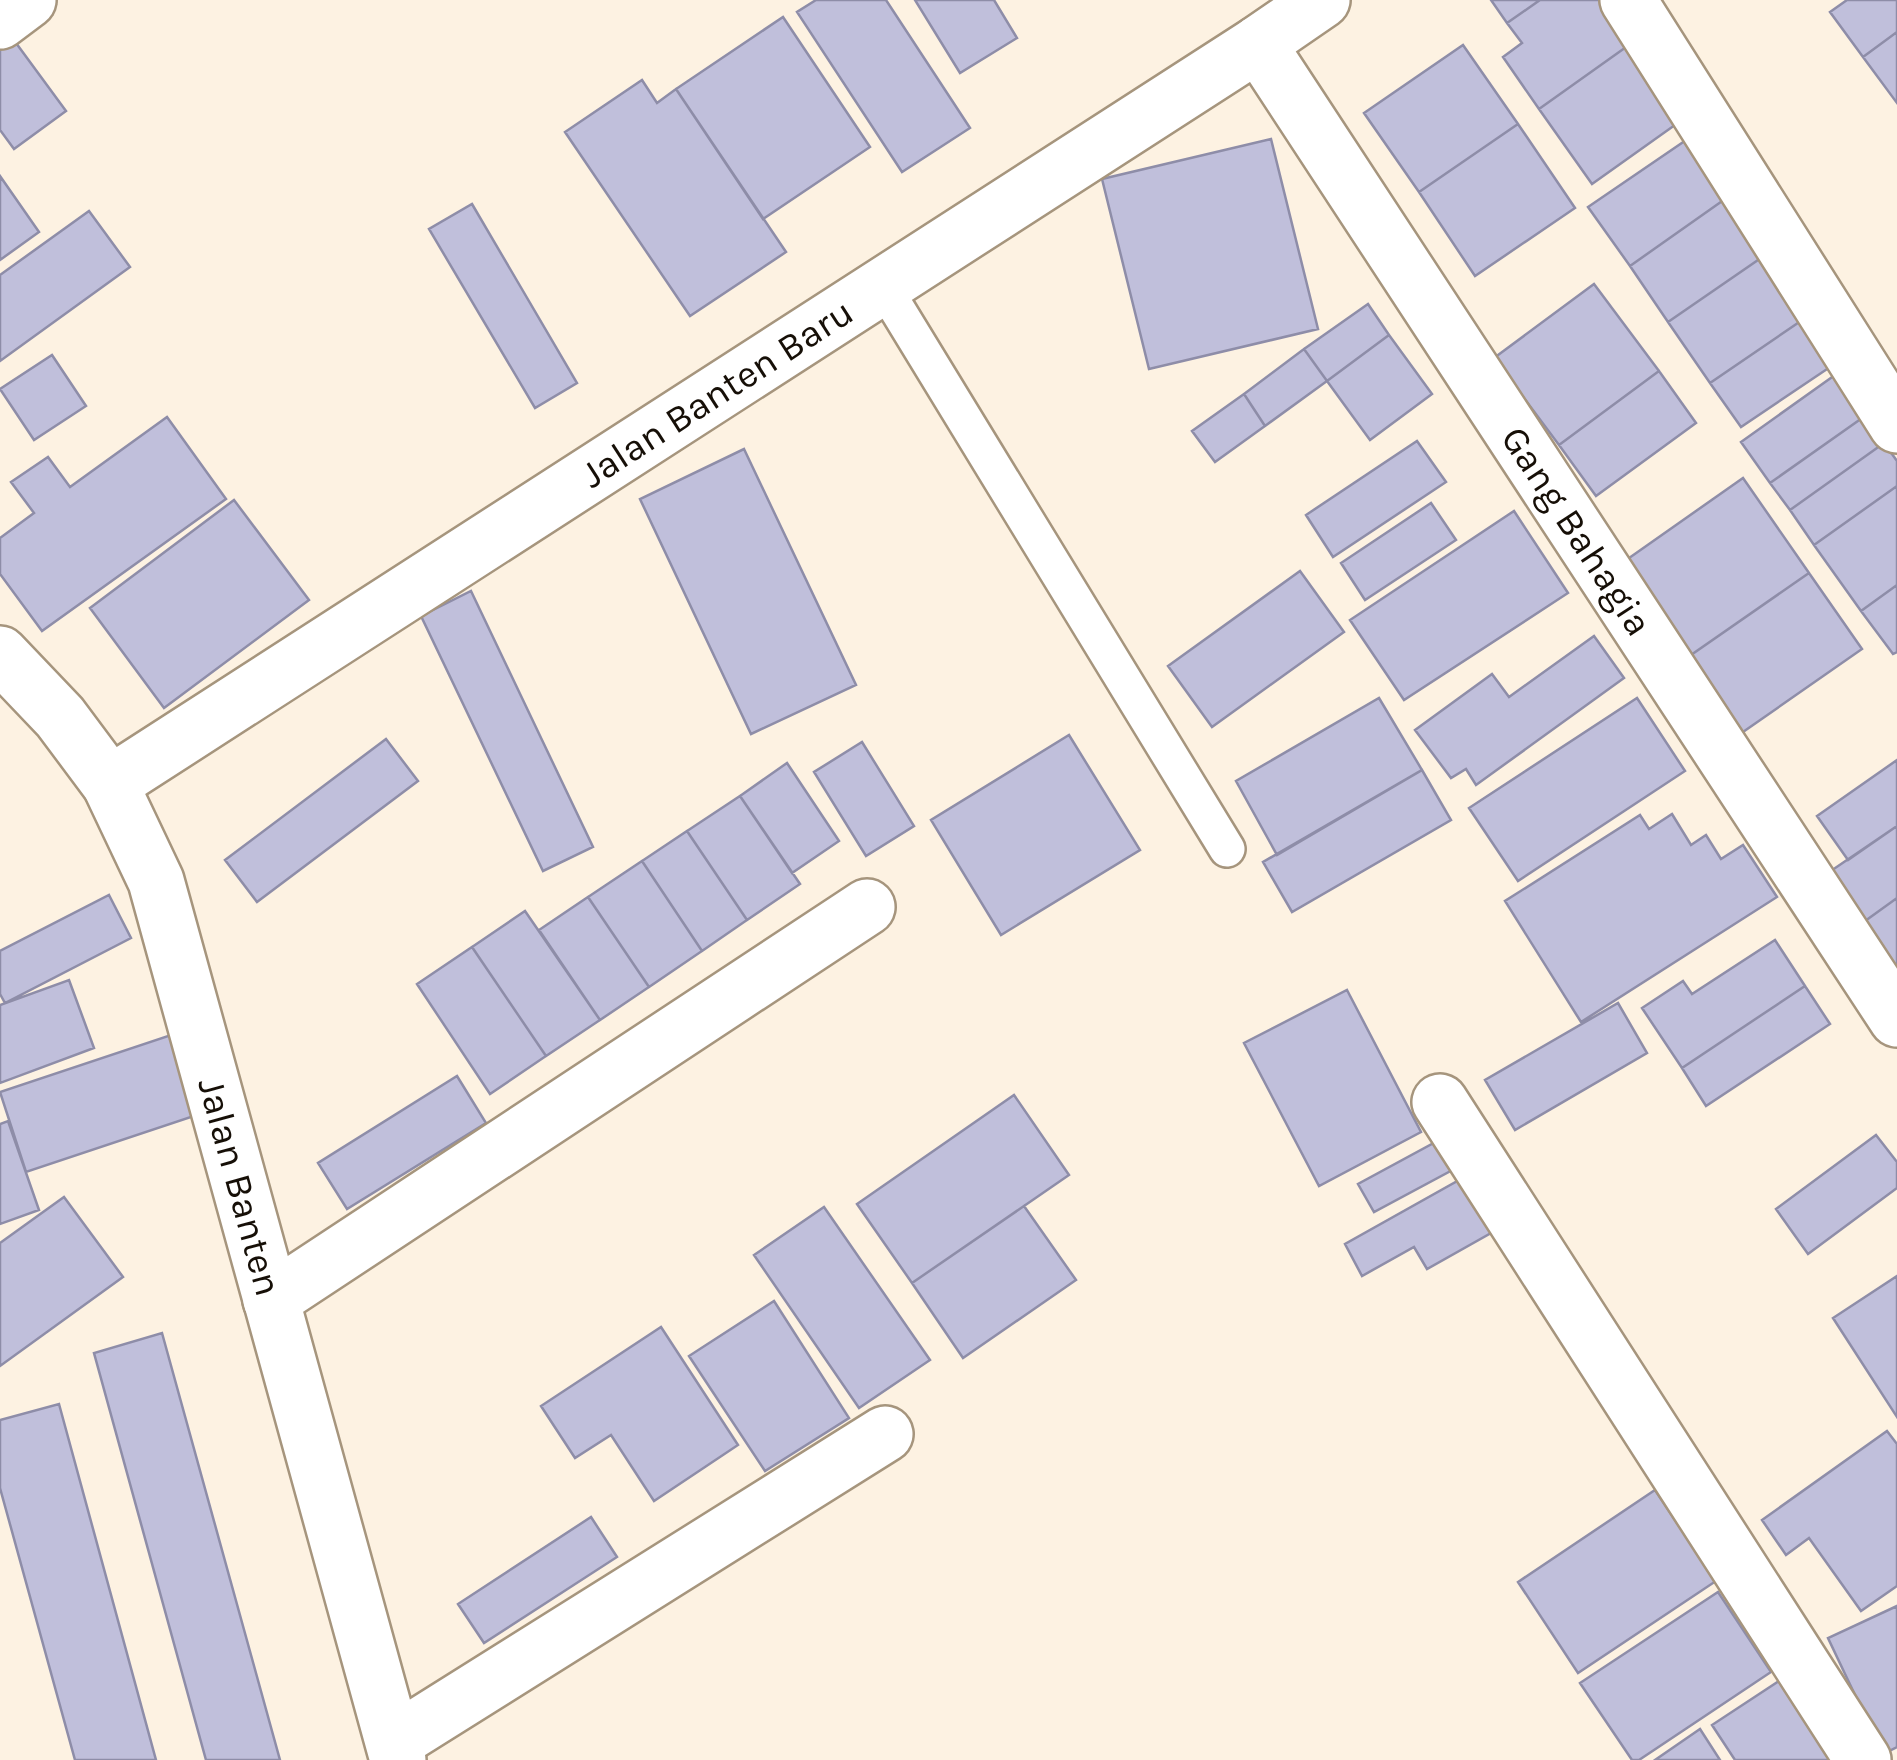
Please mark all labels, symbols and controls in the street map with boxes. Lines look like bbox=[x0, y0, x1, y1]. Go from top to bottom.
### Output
street label: Jalan Banten Baru bbox=[573, 289, 861, 497]
street label: Gang Bahagia bbox=[1492, 418, 1661, 644]
street label: Jalan Banten bbox=[188, 1073, 291, 1301]

